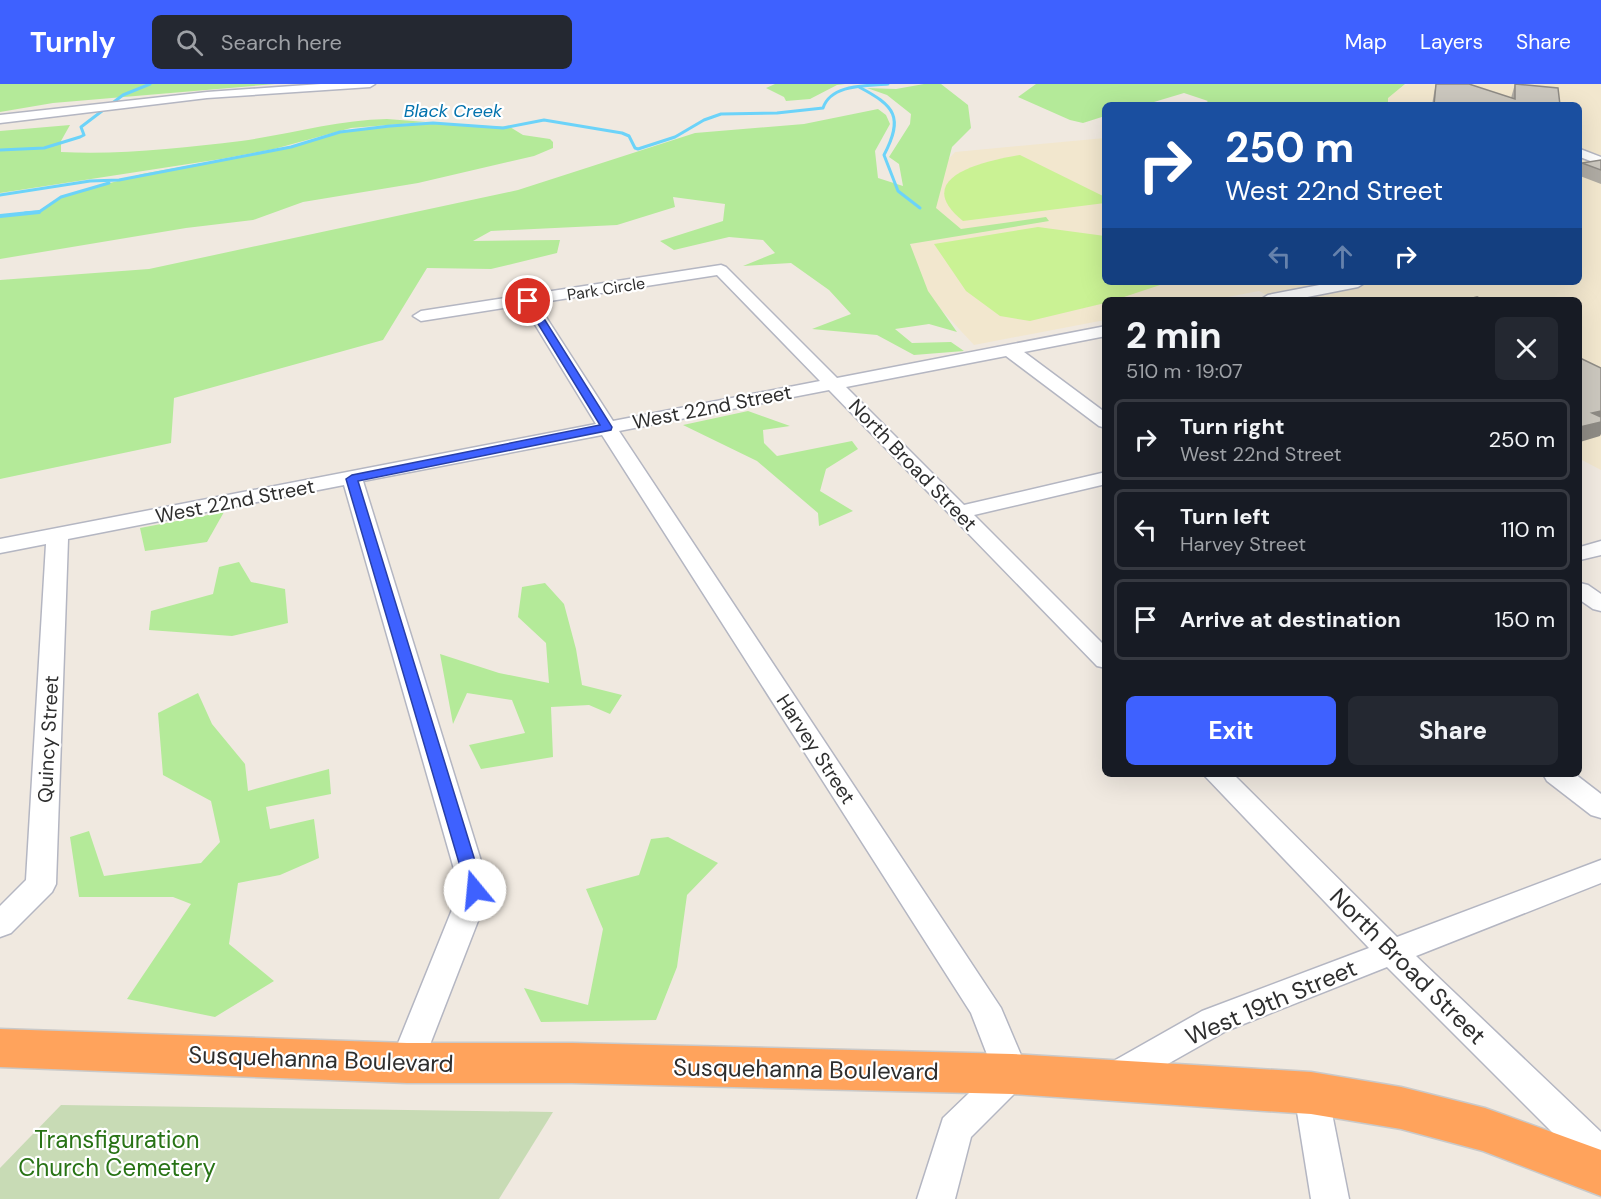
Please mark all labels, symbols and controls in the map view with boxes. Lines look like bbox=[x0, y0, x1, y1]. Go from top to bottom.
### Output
search box bbox=[152, 15, 572, 69]
text: Turnly bbox=[30, 24, 116, 61]
icon: search bbox=[173, 26, 206, 59]
text: Search here bbox=[221, 28, 342, 57]
text: Map bbox=[1345, 28, 1387, 56]
text: Layers bbox=[1420, 28, 1483, 56]
text: Share bbox=[1516, 28, 1571, 56]
water label: Black Creek bbox=[404, 99, 503, 123]
text: 250 m bbox=[1225, 120, 1354, 175]
icon: right bbox=[1126, 126, 1204, 204]
text: West 22nd Street bbox=[1225, 173, 1443, 208]
icon: left bbox=[1263, 240, 1296, 273]
icon: ahead bbox=[1326, 240, 1359, 273]
icon: right bbox=[1389, 240, 1422, 273]
street label: Park Circle bbox=[566, 272, 646, 306]
pin bbox=[502, 275, 553, 326]
icon: arrive bbox=[511, 284, 544, 317]
text: 2 min bbox=[1126, 312, 1222, 359]
button: close bbox=[1495, 317, 1558, 380]
text: 510 m · 19:07 bbox=[1126, 358, 1243, 384]
street label: West 22nd Street bbox=[630, 379, 794, 435]
street label: North Broad Street bbox=[843, 393, 983, 537]
text: Turn right bbox=[1180, 412, 1285, 441]
icon: right bbox=[1129, 423, 1162, 456]
text: 250 m bbox=[1488, 425, 1555, 454]
text: West 22nd Street bbox=[1180, 441, 1342, 467]
street label: West 22nd Street bbox=[153, 473, 317, 529]
text: Turn left bbox=[1180, 502, 1270, 531]
icon: left bbox=[1129, 513, 1162, 546]
text: 110 m bbox=[1501, 515, 1555, 544]
text: Harvey Street bbox=[1180, 531, 1306, 557]
icon: arrive bbox=[1129, 603, 1162, 636]
text: Arrive at destination bbox=[1180, 605, 1401, 634]
text: 150 m bbox=[1494, 605, 1555, 634]
street label: Quincy Street bbox=[32, 674, 64, 803]
street label: Harvey Street bbox=[771, 689, 861, 809]
button: Exit bbox=[1126, 696, 1336, 765]
button: Share bbox=[1348, 696, 1558, 765]
position arrow bbox=[443, 858, 507, 922]
street label: North Broad Street bbox=[1323, 881, 1493, 1051]
street label: West 19th Street bbox=[1181, 952, 1361, 1052]
street label: Susquehanna Boulevard bbox=[188, 1039, 454, 1079]
street label: Susquehanna Boulevard bbox=[673, 1051, 939, 1087]
park label: Transfiguration Church Cemetery bbox=[18, 1124, 216, 1183]

